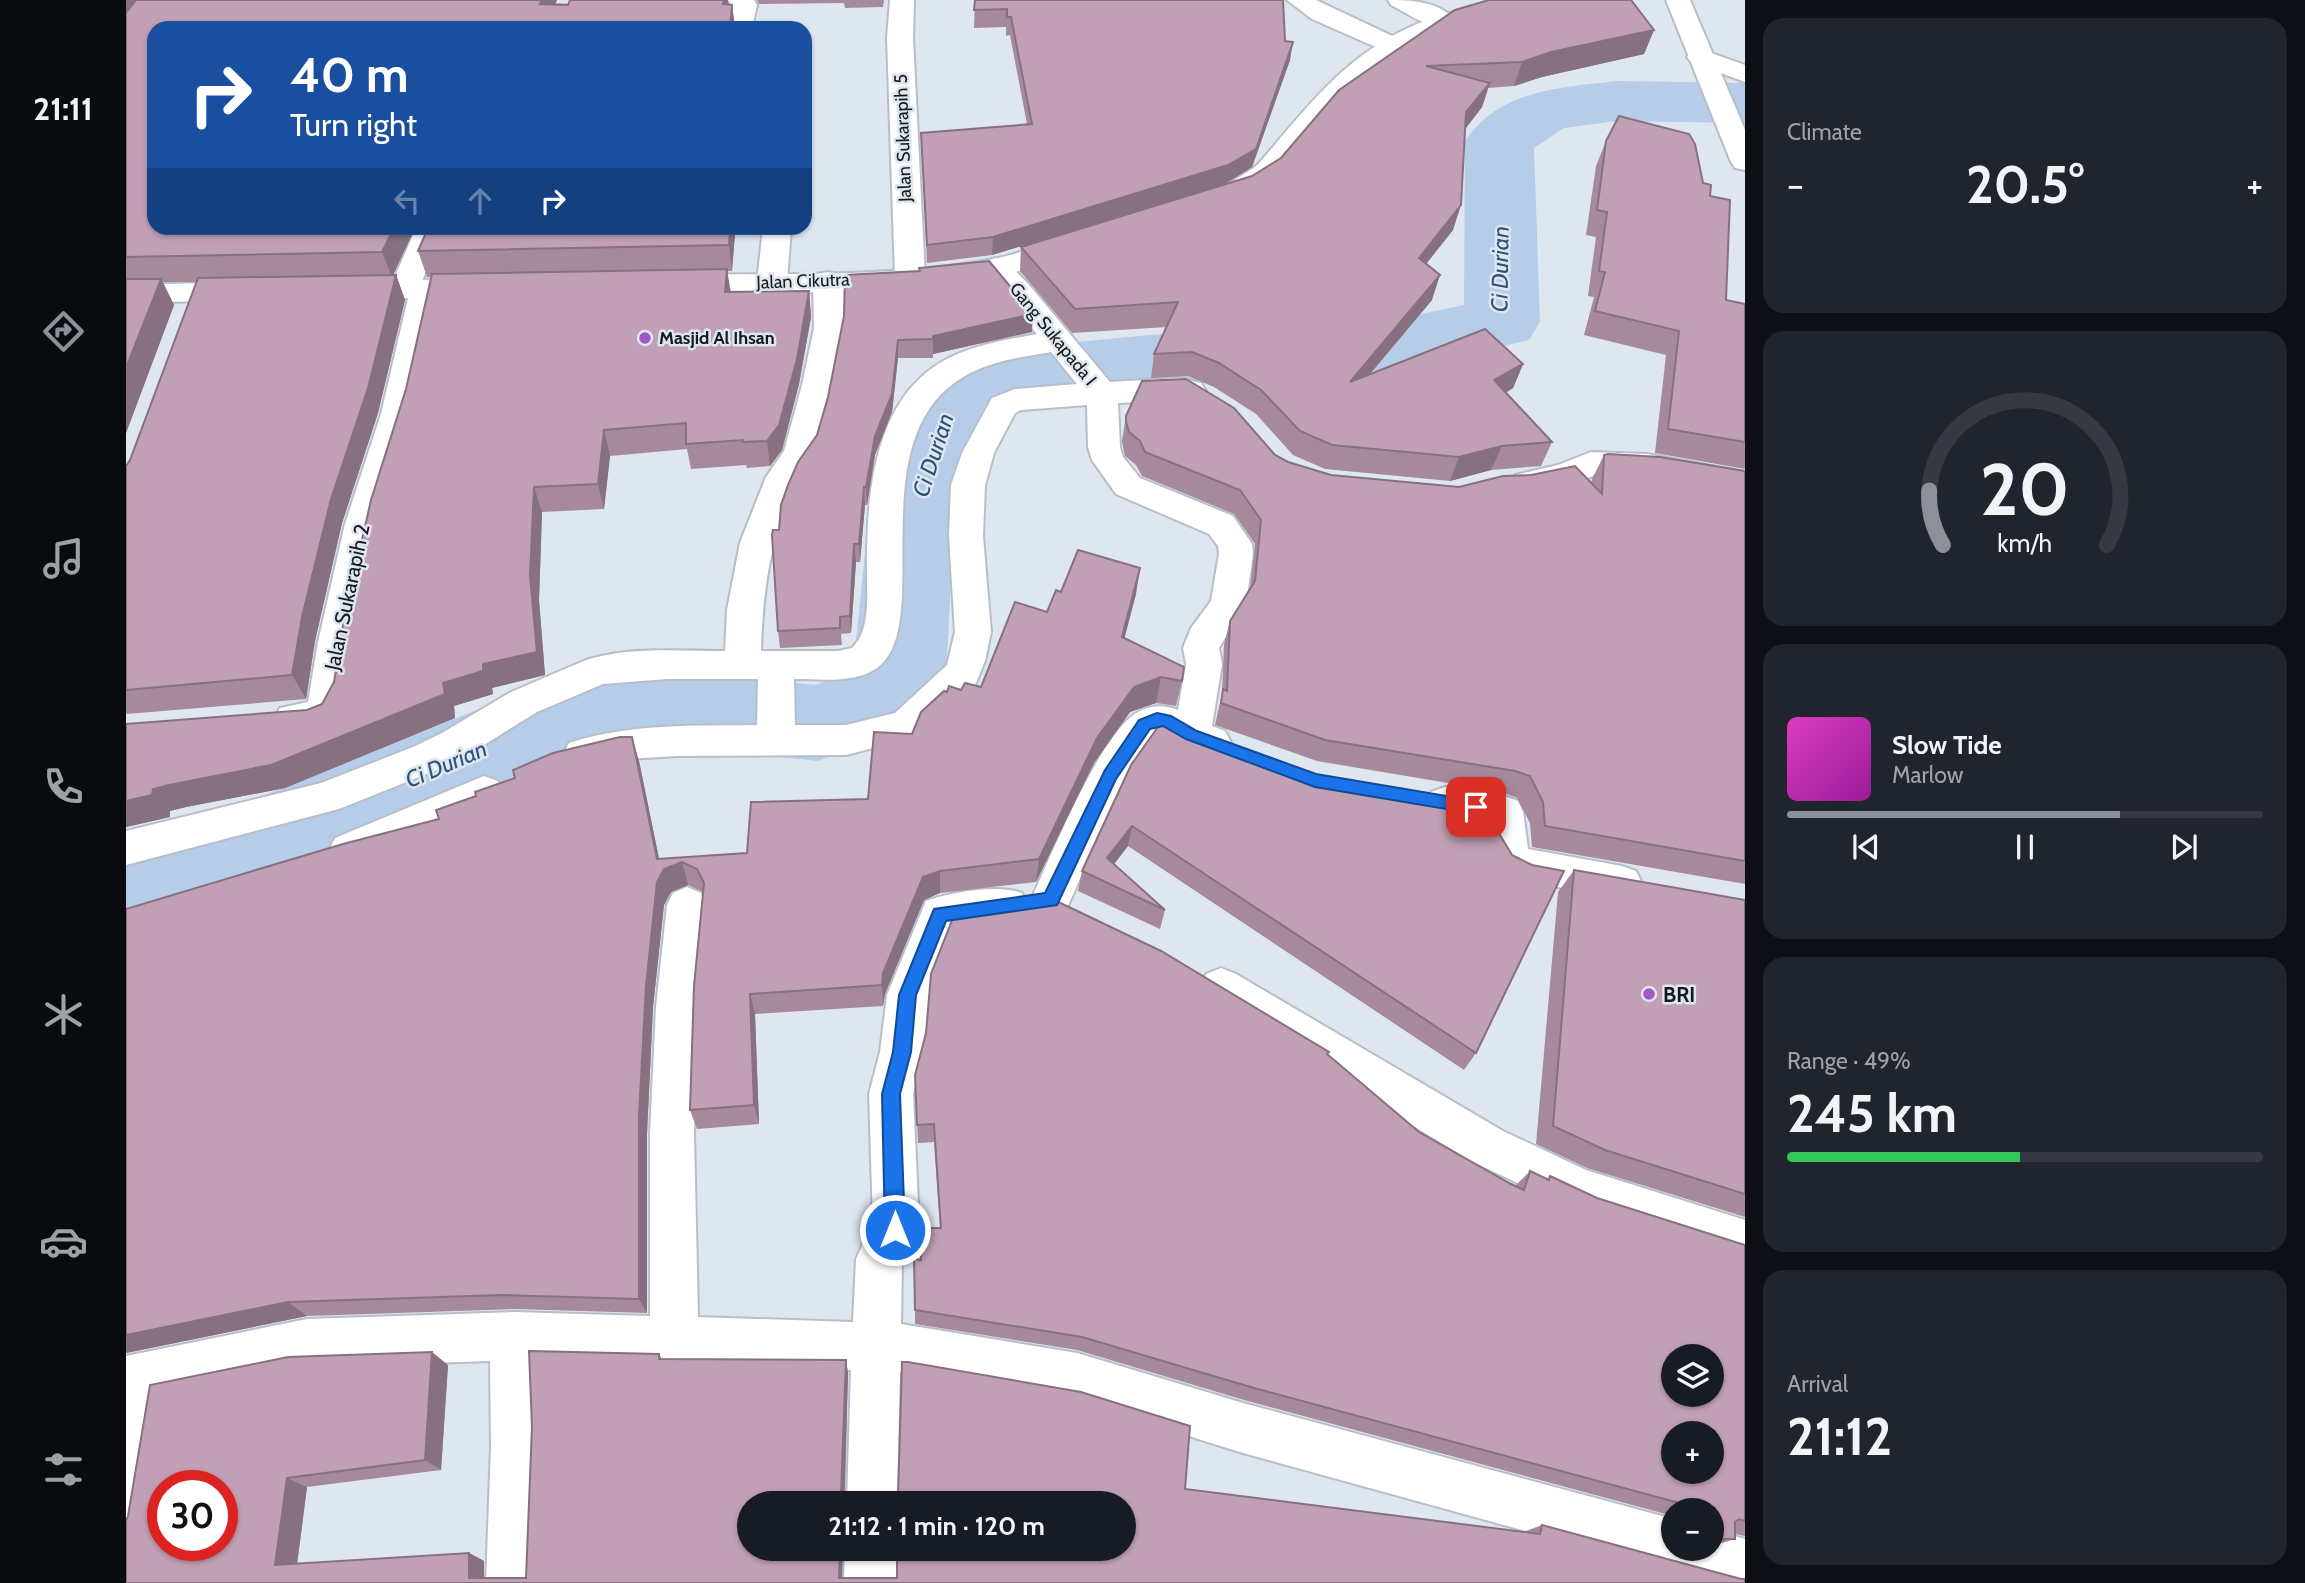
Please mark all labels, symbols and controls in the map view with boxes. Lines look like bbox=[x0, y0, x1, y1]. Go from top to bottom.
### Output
text: 40 m bbox=[290, 45, 409, 104]
icon: right bbox=[175, 49, 266, 140]
street label: Jalan Sukarapih 5 bbox=[890, 74, 916, 203]
text: 21:11 bbox=[33, 89, 93, 128]
text: Turn right bbox=[290, 105, 417, 144]
text: Climate bbox=[1787, 118, 1862, 146]
text: 20.5° bbox=[1966, 153, 2084, 216]
text: − bbox=[1787, 161, 1804, 208]
text: + bbox=[2246, 161, 2263, 208]
icon: left bbox=[388, 182, 426, 220]
icon: ahead bbox=[461, 182, 499, 220]
icon: right bbox=[534, 182, 572, 220]
water label: Ci Durian bbox=[1485, 226, 1515, 312]
street label: Jalan Cikutra bbox=[755, 268, 850, 294]
street label: Gang Sukapada I bbox=[1005, 278, 1101, 390]
icon: directions bbox=[39, 307, 88, 356]
place label: Masjid Al Ihsan bbox=[659, 327, 775, 349]
marker: Masjid Al Ihsan bbox=[637, 330, 653, 346]
water label: Ci Durian bbox=[906, 410, 960, 500]
text: 20 bbox=[1980, 445, 2070, 533]
street label: Jalan Sukarapih 2 bbox=[319, 521, 375, 673]
text: km/h bbox=[1998, 527, 2052, 557]
icon: music bbox=[39, 534, 88, 583]
text: Slow Tide bbox=[1892, 729, 2002, 761]
water label: Ci Durian bbox=[401, 734, 491, 794]
text: Marlow bbox=[1892, 761, 1963, 789]
icon: phone bbox=[39, 762, 88, 811]
pin bbox=[1446, 777, 1506, 837]
icon: arrive bbox=[1457, 788, 1495, 826]
icon: previous bbox=[1847, 828, 1885, 866]
icon: pause bbox=[2006, 828, 2044, 866]
icon: next bbox=[2165, 828, 2203, 866]
place label: BRI bbox=[1663, 982, 1695, 1007]
marker: BRI bbox=[1641, 986, 1657, 1002]
icon: climate bbox=[39, 990, 88, 1039]
text: Range · 49% bbox=[1787, 1047, 1911, 1075]
text: 245 km bbox=[1787, 1082, 1957, 1145]
position arrow bbox=[858, 1193, 932, 1267]
icon: car bbox=[39, 1217, 88, 1266]
map controls bbox=[1661, 1344, 1724, 1561]
button: layers bbox=[1661, 1344, 1724, 1407]
text: Arrival bbox=[1787, 1370, 1848, 1398]
text: 21:12 bbox=[1787, 1405, 1892, 1468]
button: + bbox=[1661, 1421, 1724, 1484]
icon: filters bbox=[39, 1445, 88, 1494]
speed limit sign: 30 bbox=[147, 1470, 238, 1561]
button: − bbox=[1661, 1498, 1724, 1561]
text: 21:12 · 1 min · 120 m bbox=[828, 1510, 1045, 1542]

